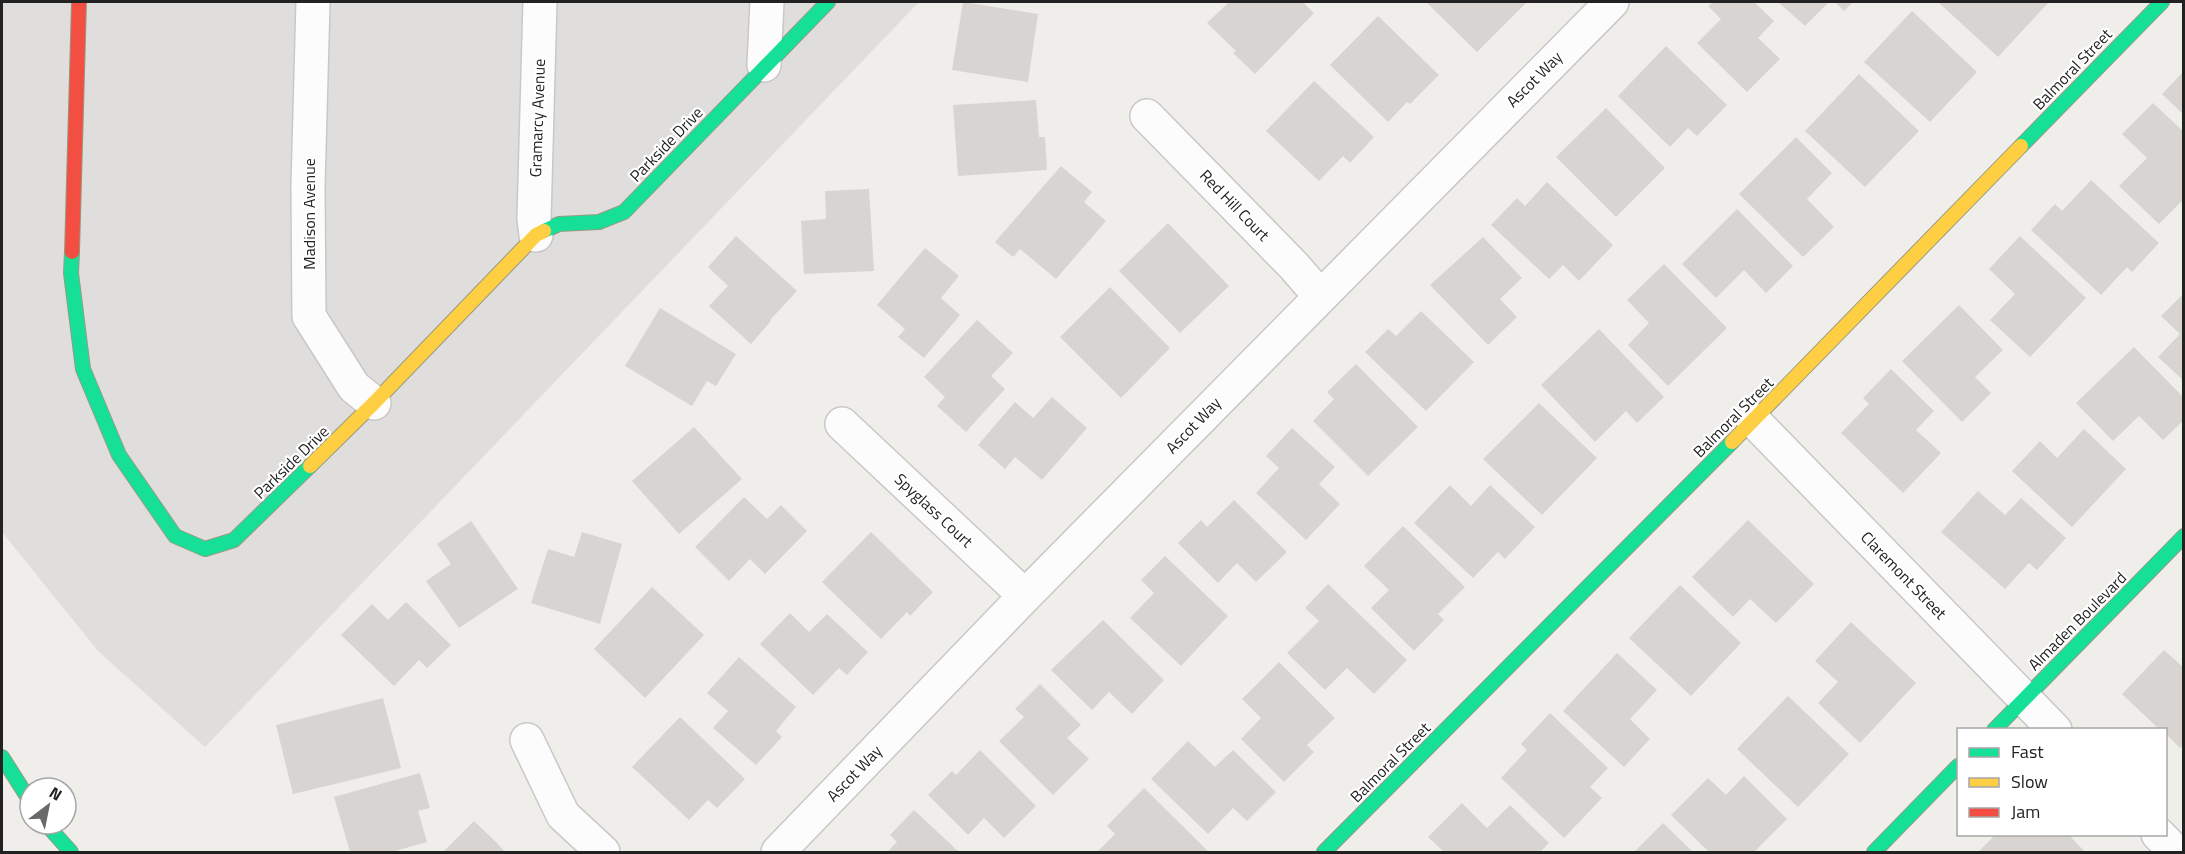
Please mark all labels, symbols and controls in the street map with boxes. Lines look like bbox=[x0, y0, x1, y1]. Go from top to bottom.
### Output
street label: Balmoral Street bbox=[2027, 22, 2118, 115]
street label: Ascot Way bbox=[1500, 45, 1568, 113]
street label: Gramarcy Avenue bbox=[523, 58, 551, 178]
street label: Parkside Drive bbox=[624, 101, 708, 187]
street label: Madison Avenue bbox=[297, 158, 321, 270]
street label: Red Hill Court bbox=[1195, 164, 1276, 247]
street label: Balmoral Street bbox=[1687, 371, 1779, 463]
street label: Ascot Way bbox=[1160, 391, 1226, 459]
street label: Parkside Drive bbox=[248, 420, 334, 504]
street label: Spyglass Court bbox=[889, 467, 979, 553]
street label: Claremont Street bbox=[1856, 525, 1953, 625]
street label: Almaden Boulevard bbox=[2022, 566, 2132, 676]
street label: Balmoral Street bbox=[1344, 716, 1436, 808]
legend bbox=[1957, 728, 2167, 836]
text: Fast bbox=[2011, 738, 2044, 765]
street label: Ascot Way bbox=[821, 739, 887, 807]
text: Slow bbox=[2011, 768, 2048, 795]
north arrow bbox=[18, 776, 78, 836]
text: N bbox=[45, 780, 67, 806]
text: Jam bbox=[2011, 798, 2040, 825]

